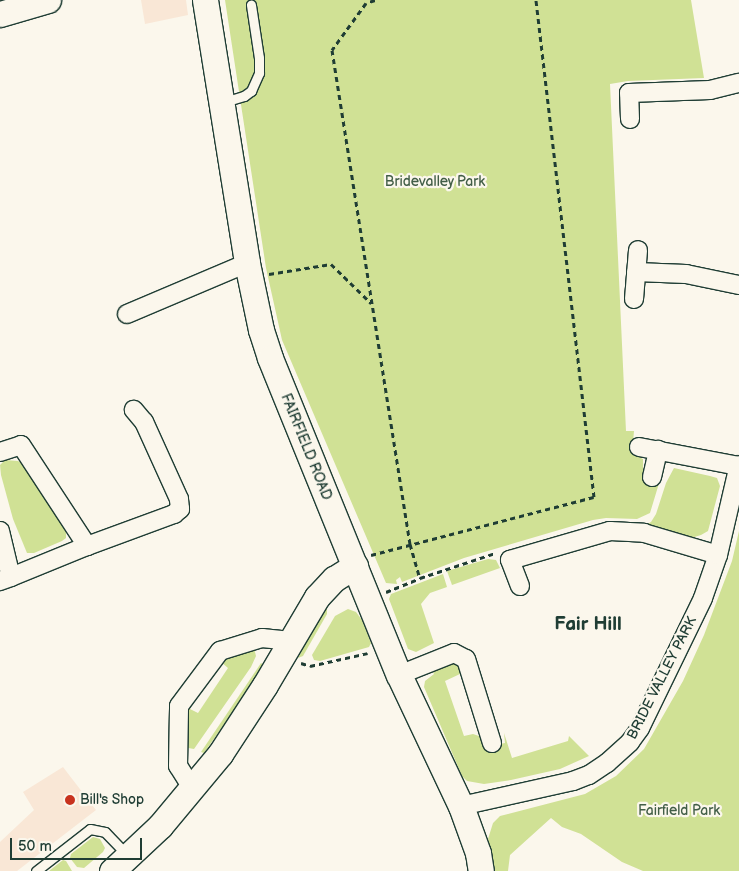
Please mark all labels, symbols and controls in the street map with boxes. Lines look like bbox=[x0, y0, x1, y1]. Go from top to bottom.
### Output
park label: Bridevalley Park bbox=[384, 174, 486, 190]
street label: FAIRFIELD ROAD bbox=[277, 391, 335, 503]
district label: Fair Hill bbox=[554, 614, 622, 636]
street label: BRIDE VALLEY PARK bbox=[624, 614, 700, 742]
place label: Bill's Shop bbox=[80, 792, 144, 808]
marker: Bill's Shop bbox=[64, 794, 76, 806]
park label: Fairfield Park bbox=[638, 803, 720, 819]
scale bar bbox=[12, 828, 145, 860]
text: 50 m bbox=[18, 837, 52, 856]

